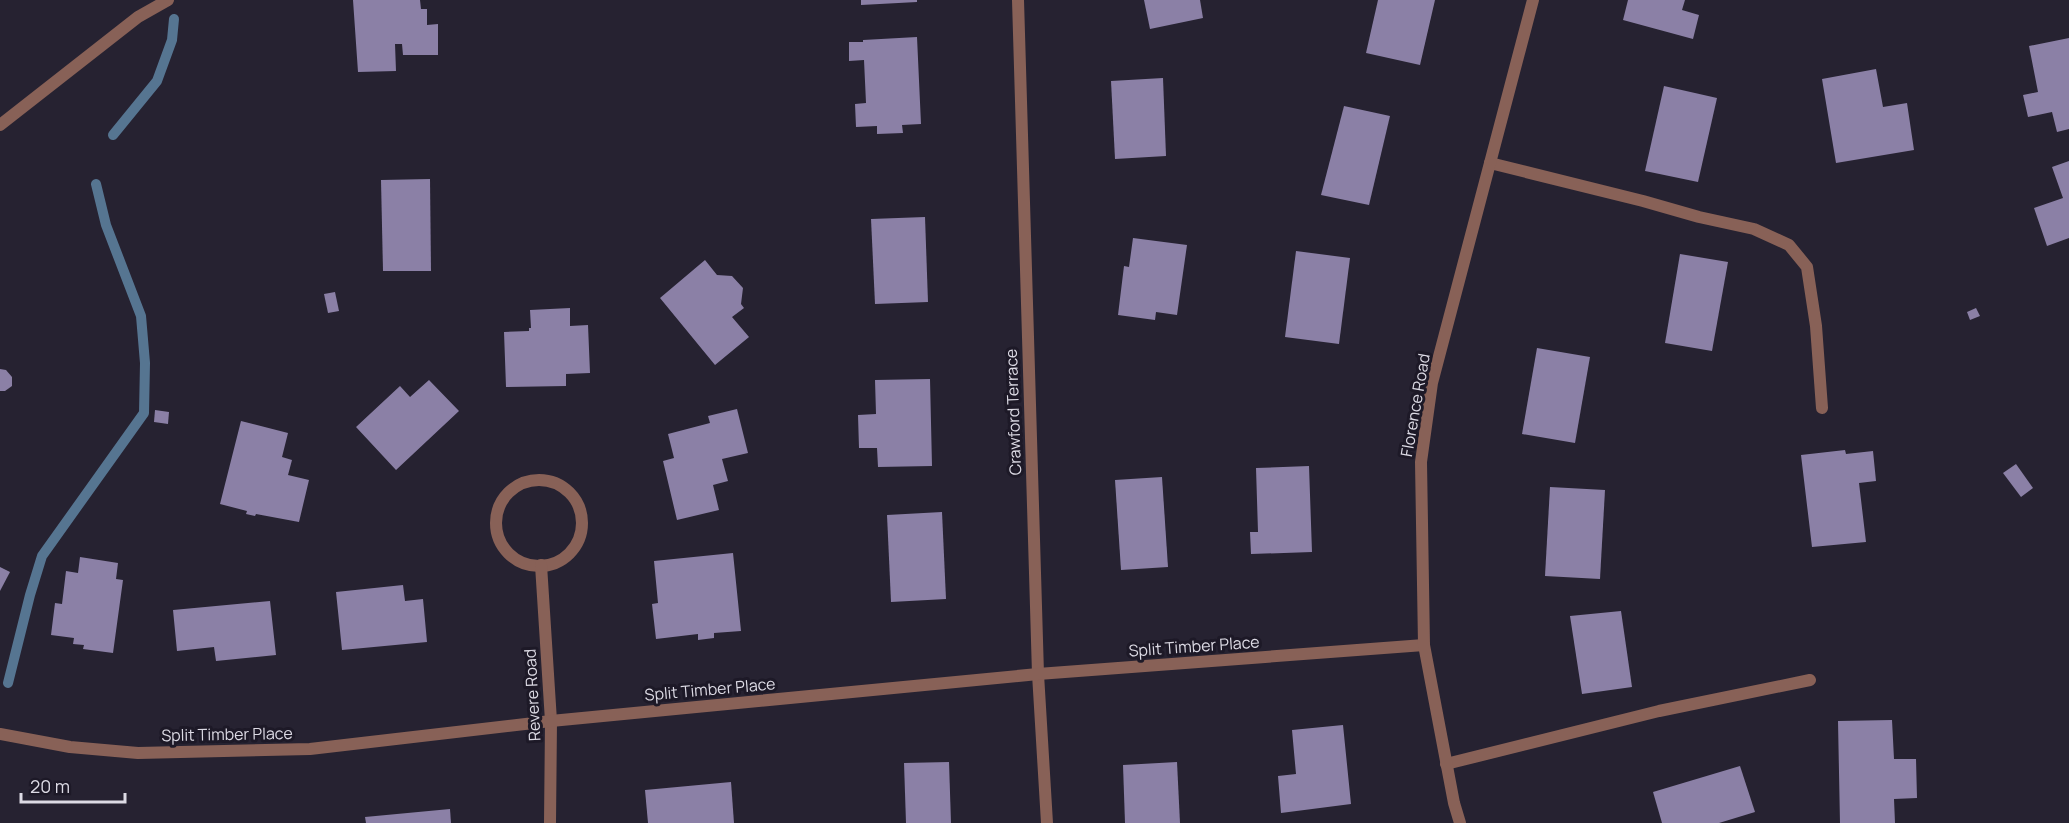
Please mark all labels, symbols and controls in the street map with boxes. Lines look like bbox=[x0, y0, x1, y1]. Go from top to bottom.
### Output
street label: Crawford Terrace bbox=[1000, 348, 1026, 476]
street label: Florence Road bbox=[1395, 352, 1435, 458]
street label: Split Timber Place bbox=[1128, 630, 1260, 662]
street label: Revere Road bbox=[519, 648, 545, 742]
street label: Split Timber Place bbox=[644, 672, 776, 706]
street label: Split Timber Place bbox=[161, 722, 293, 746]
scale bar bbox=[21, 766, 124, 804]
text: 20 m bbox=[30, 774, 70, 798]

